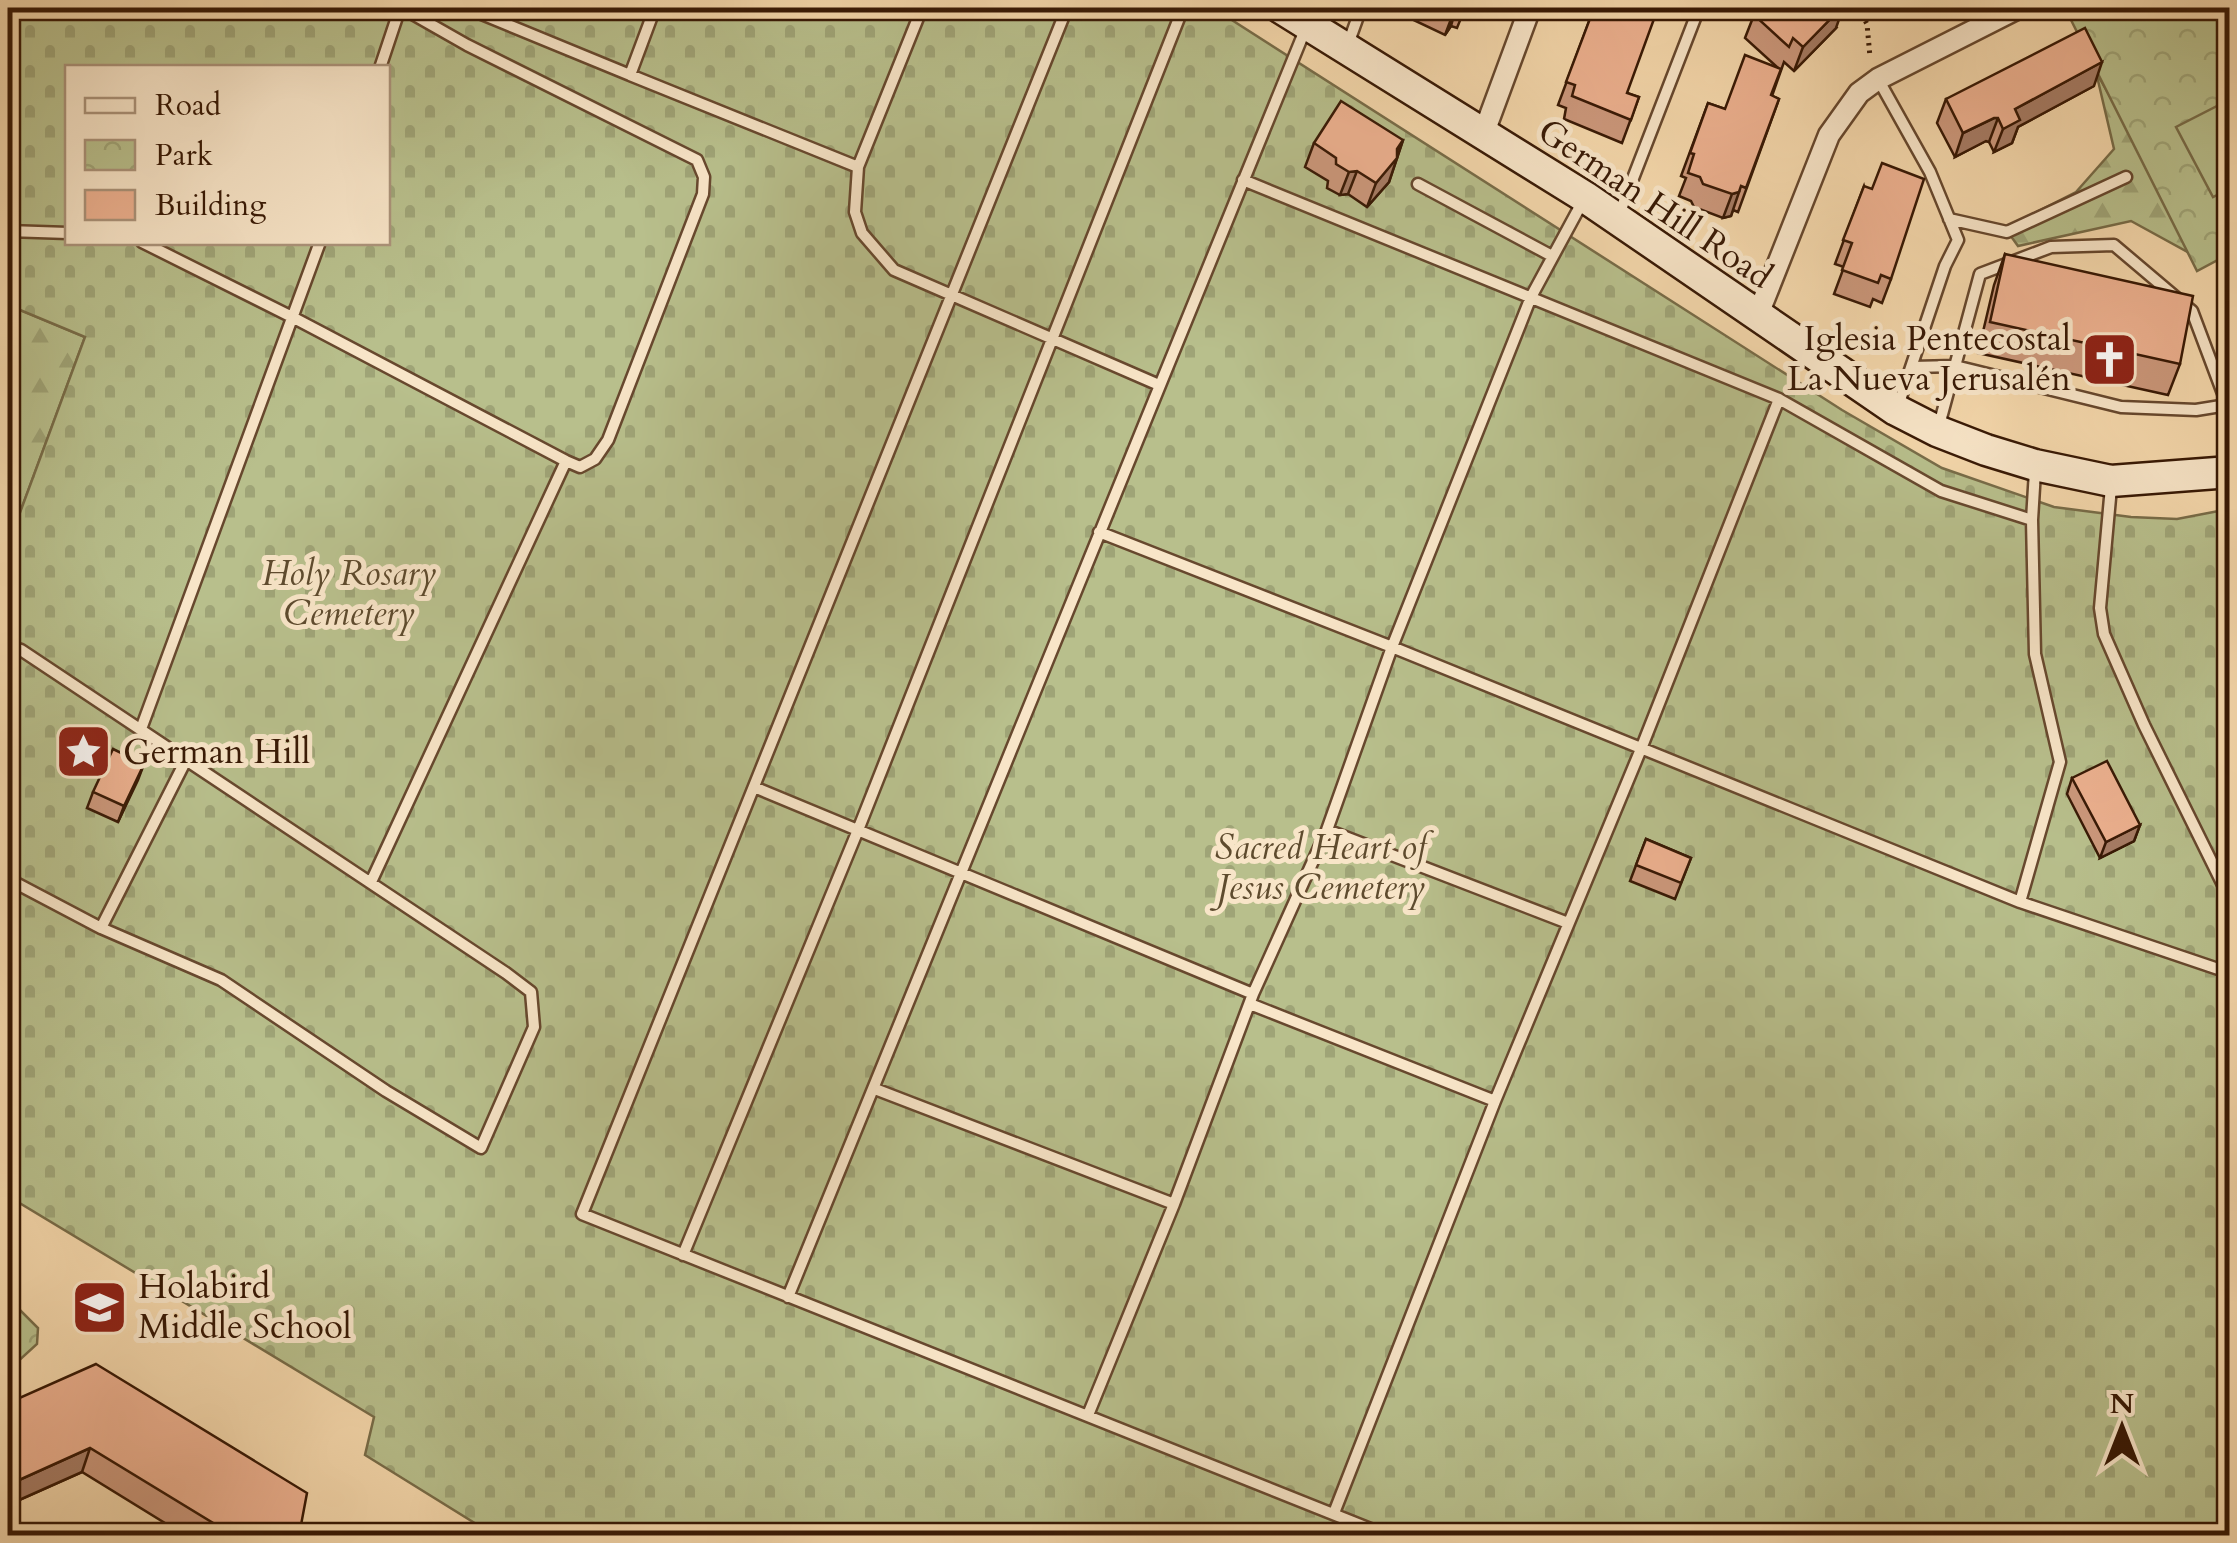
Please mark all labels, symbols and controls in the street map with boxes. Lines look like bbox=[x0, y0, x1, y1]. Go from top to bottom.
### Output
legend bbox=[65, 65, 390, 245]
text: Road bbox=[155, 85, 221, 126]
street label: German Hill Road bbox=[1528, 108, 1782, 301]
text: Park bbox=[155, 135, 213, 176]
text: Building bbox=[155, 185, 266, 226]
place label: Iglesia Pentecostal La Nueva Jerusalén bbox=[1787, 315, 2071, 403]
church icon: Iglesia Pentecostal La Nueva Jerusalén bbox=[2080, 329, 2140, 389]
park label: Holy Rosary Cemetery bbox=[262, 550, 436, 638]
place icon: German Hill bbox=[54, 722, 114, 782]
place label: German Hill bbox=[123, 728, 310, 776]
park label: Sacred Heart of Jesus Cemetery bbox=[1209, 824, 1435, 912]
place label: Holabird Middle School bbox=[138, 1263, 352, 1351]
school or university icon: Holabird Middle School bbox=[69, 1277, 129, 1337]
north arrow bbox=[2072, 1378, 2172, 1478]
text: N bbox=[2110, 1385, 2134, 1423]

